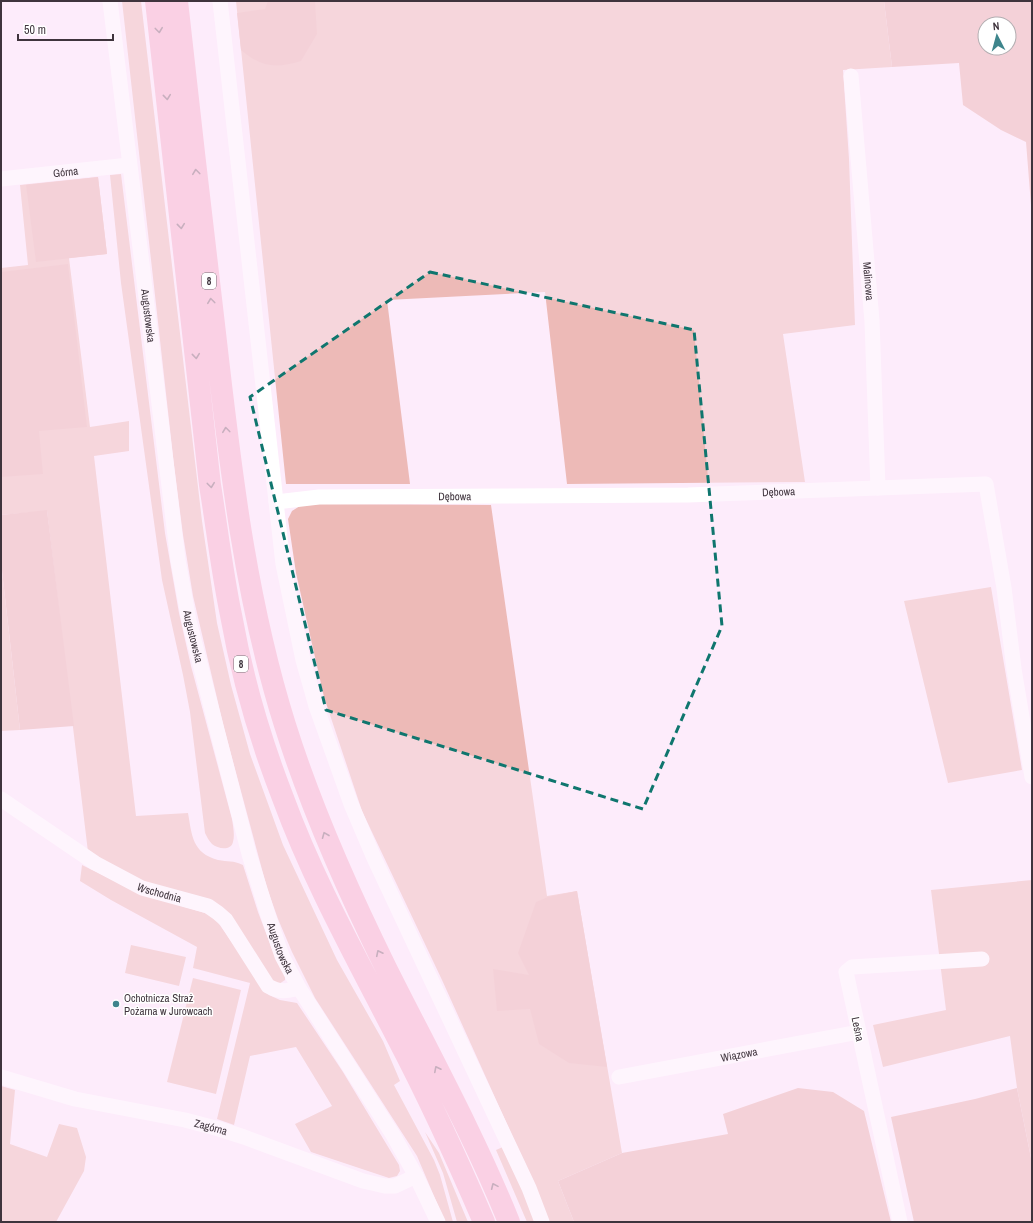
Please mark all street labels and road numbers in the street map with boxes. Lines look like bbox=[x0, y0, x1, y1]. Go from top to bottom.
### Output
street label: Górna bbox=[52, 164, 79, 180]
street label: Malinowa bbox=[860, 261, 877, 301]
road number: 8 bbox=[202, 273, 216, 289]
street label: Augustowska bbox=[138, 287, 158, 343]
street label: Dębowa bbox=[762, 484, 795, 499]
street label: Dębowa bbox=[438, 489, 471, 503]
street label: Augustowska bbox=[180, 608, 206, 664]
road number: 8 bbox=[234, 656, 248, 672]
street label: Wschodnia bbox=[135, 880, 183, 905]
street label: Augustowska bbox=[264, 920, 297, 976]
street label: Leśna bbox=[849, 1016, 867, 1042]
street label: Wiązowa bbox=[719, 1044, 758, 1065]
street label: Zagórna bbox=[193, 1116, 229, 1138]

